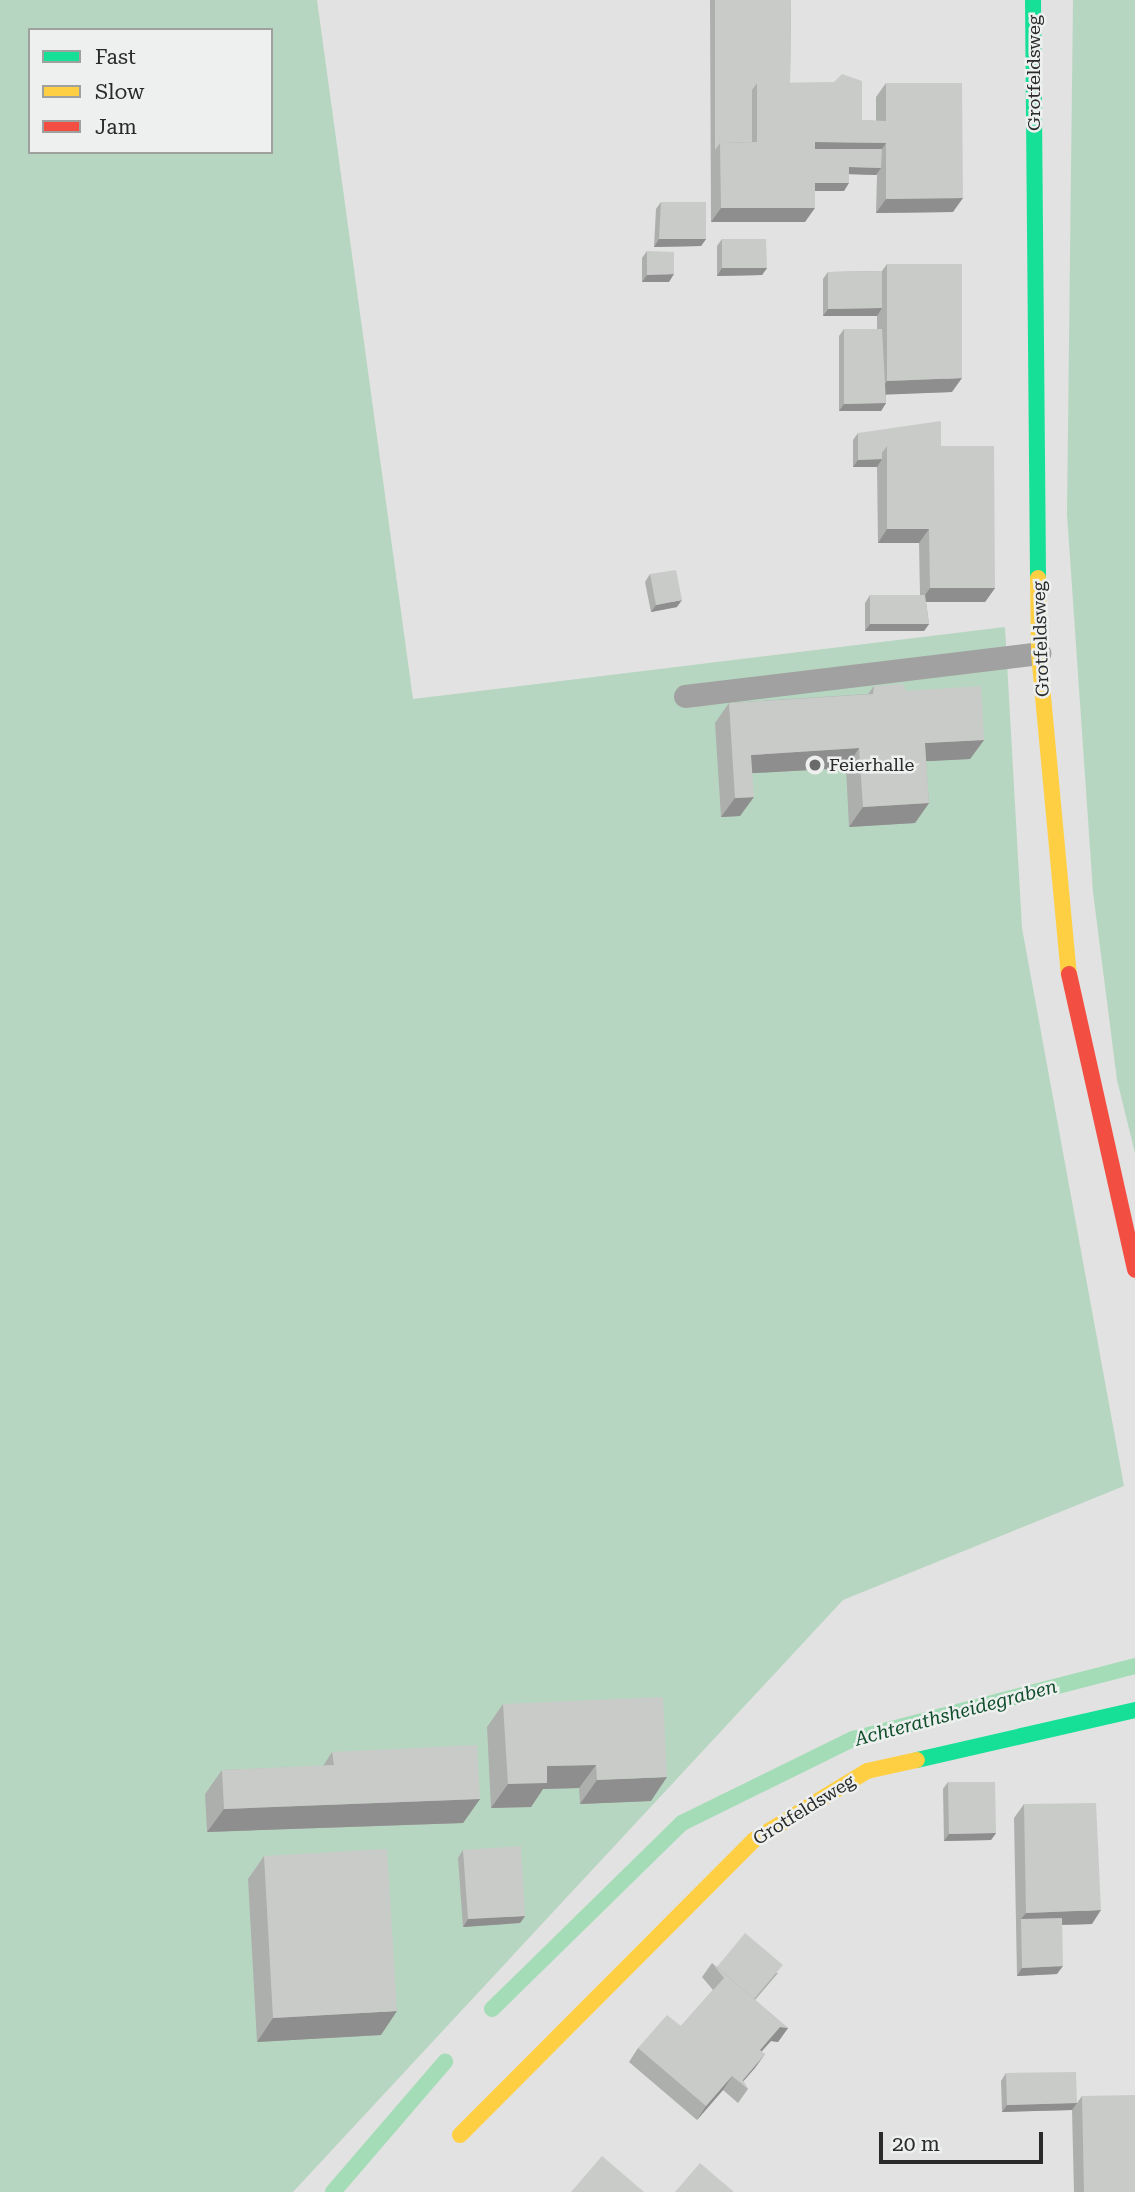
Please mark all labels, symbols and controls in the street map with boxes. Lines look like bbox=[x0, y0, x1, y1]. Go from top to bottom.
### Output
street label: Grotfeldsweg bbox=[1023, 15, 1045, 131]
legend bbox=[28, 28, 273, 154]
text: Fast bbox=[95, 45, 136, 69]
text: Slow bbox=[95, 80, 144, 104]
text: Jam bbox=[95, 115, 137, 139]
street label: Grotfeldsweg bbox=[1028, 581, 1054, 697]
place label: Feierhalle bbox=[829, 754, 914, 776]
marker: Feierhalle bbox=[807, 757, 823, 773]
water label: Achterathsheidegraben bbox=[853, 1675, 1059, 1751]
street label: Grotfeldsweg bbox=[749, 1770, 859, 1850]
scale bar bbox=[883, 2118, 1048, 2162]
text: 20 m bbox=[892, 2132, 940, 2156]

